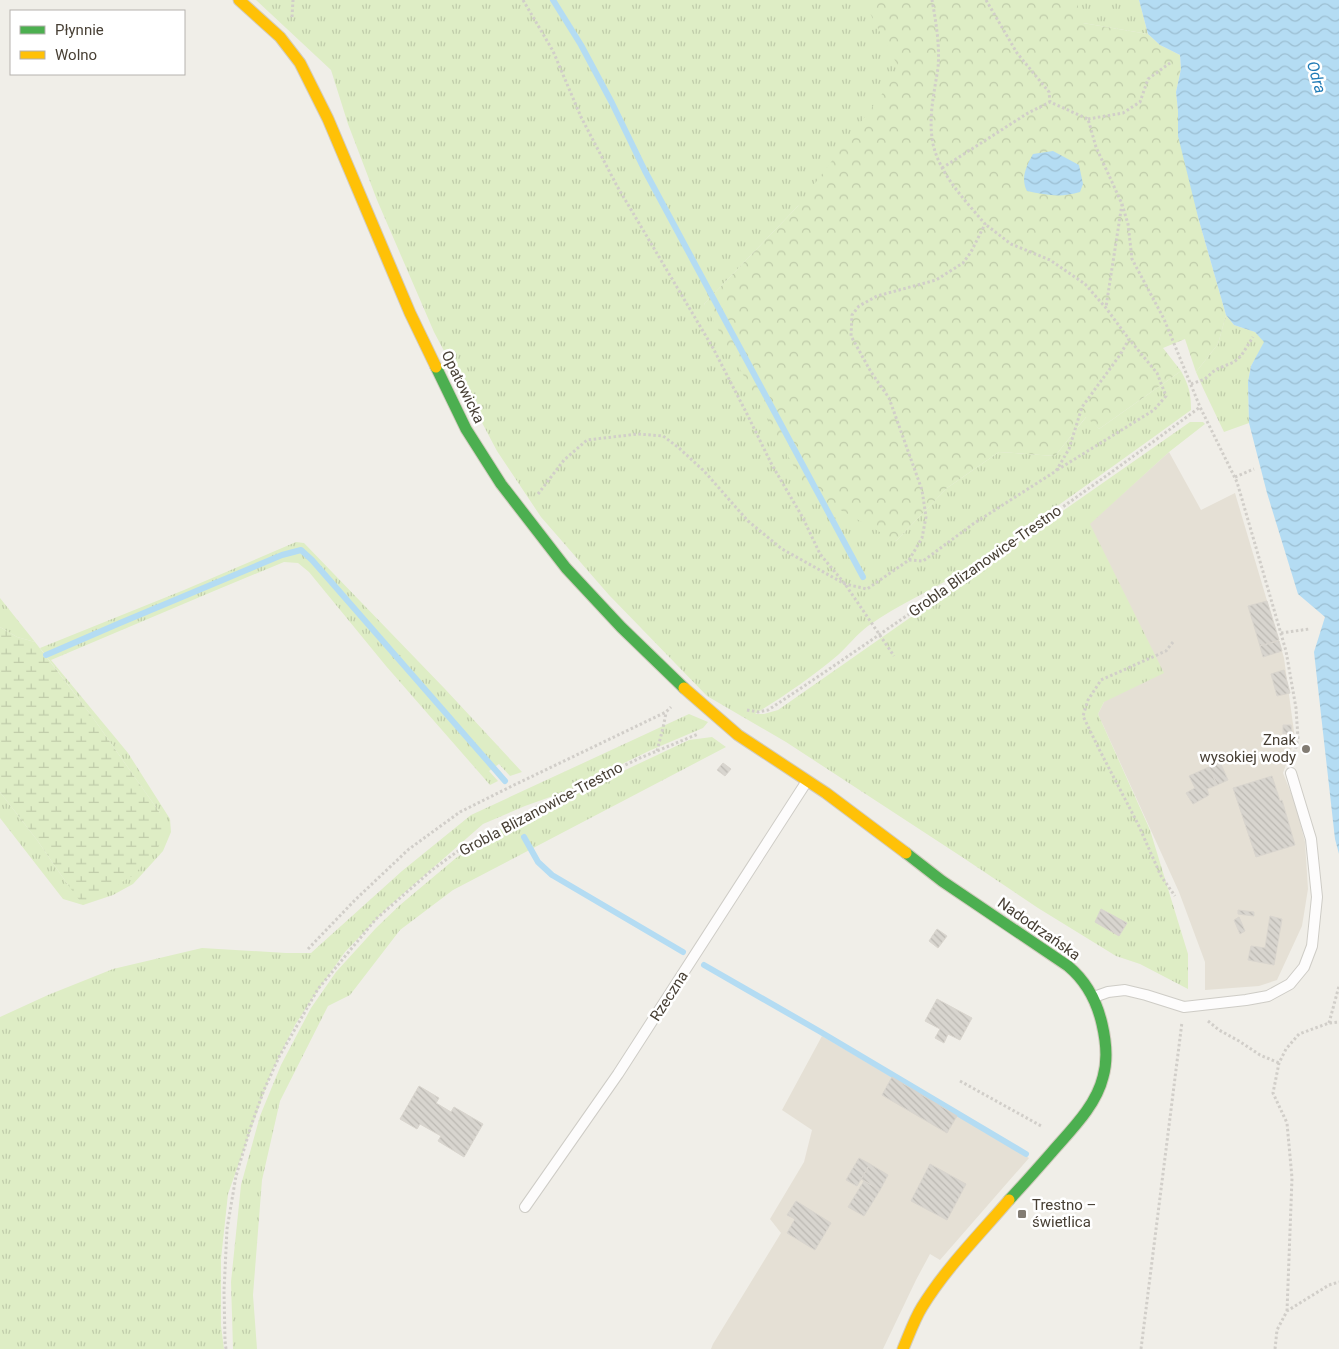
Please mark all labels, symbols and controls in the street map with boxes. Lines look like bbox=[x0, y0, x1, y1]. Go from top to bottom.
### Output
legend bbox=[10, 10, 185, 75]
text: Płynnie bbox=[55, 21, 104, 39]
text: Wolno bbox=[55, 46, 97, 64]
water label: Odra bbox=[1303, 59, 1330, 96]
street label: Opatowicka bbox=[438, 348, 488, 426]
street label: Grobla Blizanowice-Trestno bbox=[905, 501, 1065, 621]
place label: Znak wysokiej wody bbox=[1199, 731, 1296, 766]
marker: Znak wysokiej wody bbox=[1300, 743, 1312, 755]
street label: Grobla Blizanowice-Trestno bbox=[456, 758, 626, 860]
street label: Nadodrzańska bbox=[994, 894, 1084, 964]
street label: Rzeczna bbox=[646, 968, 692, 1024]
place label: Trestno – świetlica bbox=[1032, 1196, 1096, 1231]
marker: Trestno – świetlica bbox=[1016, 1208, 1028, 1220]

